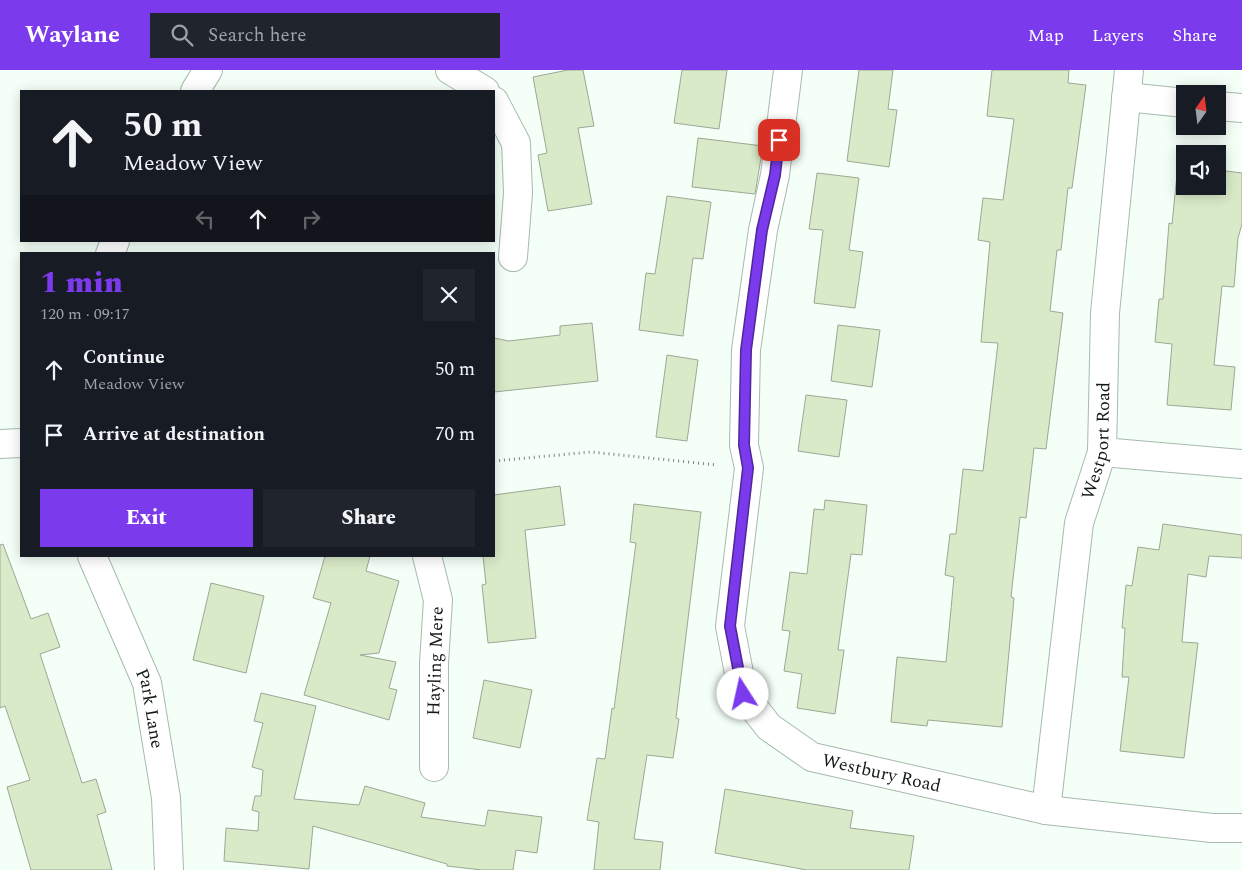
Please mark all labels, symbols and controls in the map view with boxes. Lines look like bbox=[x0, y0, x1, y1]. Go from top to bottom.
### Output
search box bbox=[150, 13, 500, 58]
text: Waylane bbox=[25, 17, 120, 53]
icon: search bbox=[168, 21, 196, 49]
text: Search here bbox=[208, 21, 306, 50]
text: Map bbox=[1028, 22, 1064, 49]
text: Layers bbox=[1092, 22, 1144, 49]
text: Share bbox=[1172, 22, 1217, 49]
north arrow bbox=[1176, 85, 1226, 135]
map controls bbox=[1176, 85, 1226, 195]
text: 50 m bbox=[123, 99, 203, 152]
icon: ahead bbox=[40, 110, 105, 175]
pin bbox=[758, 119, 800, 161]
icon: arrive bbox=[765, 126, 793, 154]
button: sound bbox=[1176, 145, 1226, 195]
text: Meadow View bbox=[123, 147, 262, 180]
icon: left bbox=[191, 205, 219, 233]
icon: ahead bbox=[244, 205, 272, 233]
icon: right bbox=[297, 205, 325, 233]
text: 1 min bbox=[40, 260, 123, 306]
button: close bbox=[423, 269, 475, 321]
text: 120 m · 09:17 bbox=[40, 302, 130, 326]
text: Continue bbox=[83, 343, 165, 372]
text: 50 m bbox=[435, 355, 475, 384]
icon: ahead bbox=[40, 356, 68, 384]
text: Meadow View bbox=[83, 372, 184, 396]
street label: Westport Road bbox=[1075, 382, 1118, 503]
text: Arrive at destination bbox=[83, 420, 265, 449]
text: 70 m bbox=[435, 420, 475, 449]
icon: arrive bbox=[40, 421, 68, 449]
button: Exit bbox=[40, 489, 253, 547]
button: Share bbox=[263, 489, 475, 547]
street label: Hayling Mere bbox=[420, 606, 451, 716]
street label: Park Lane bbox=[128, 664, 171, 751]
position arrow bbox=[716, 667, 768, 719]
street label: Westbury Road bbox=[819, 747, 944, 800]

